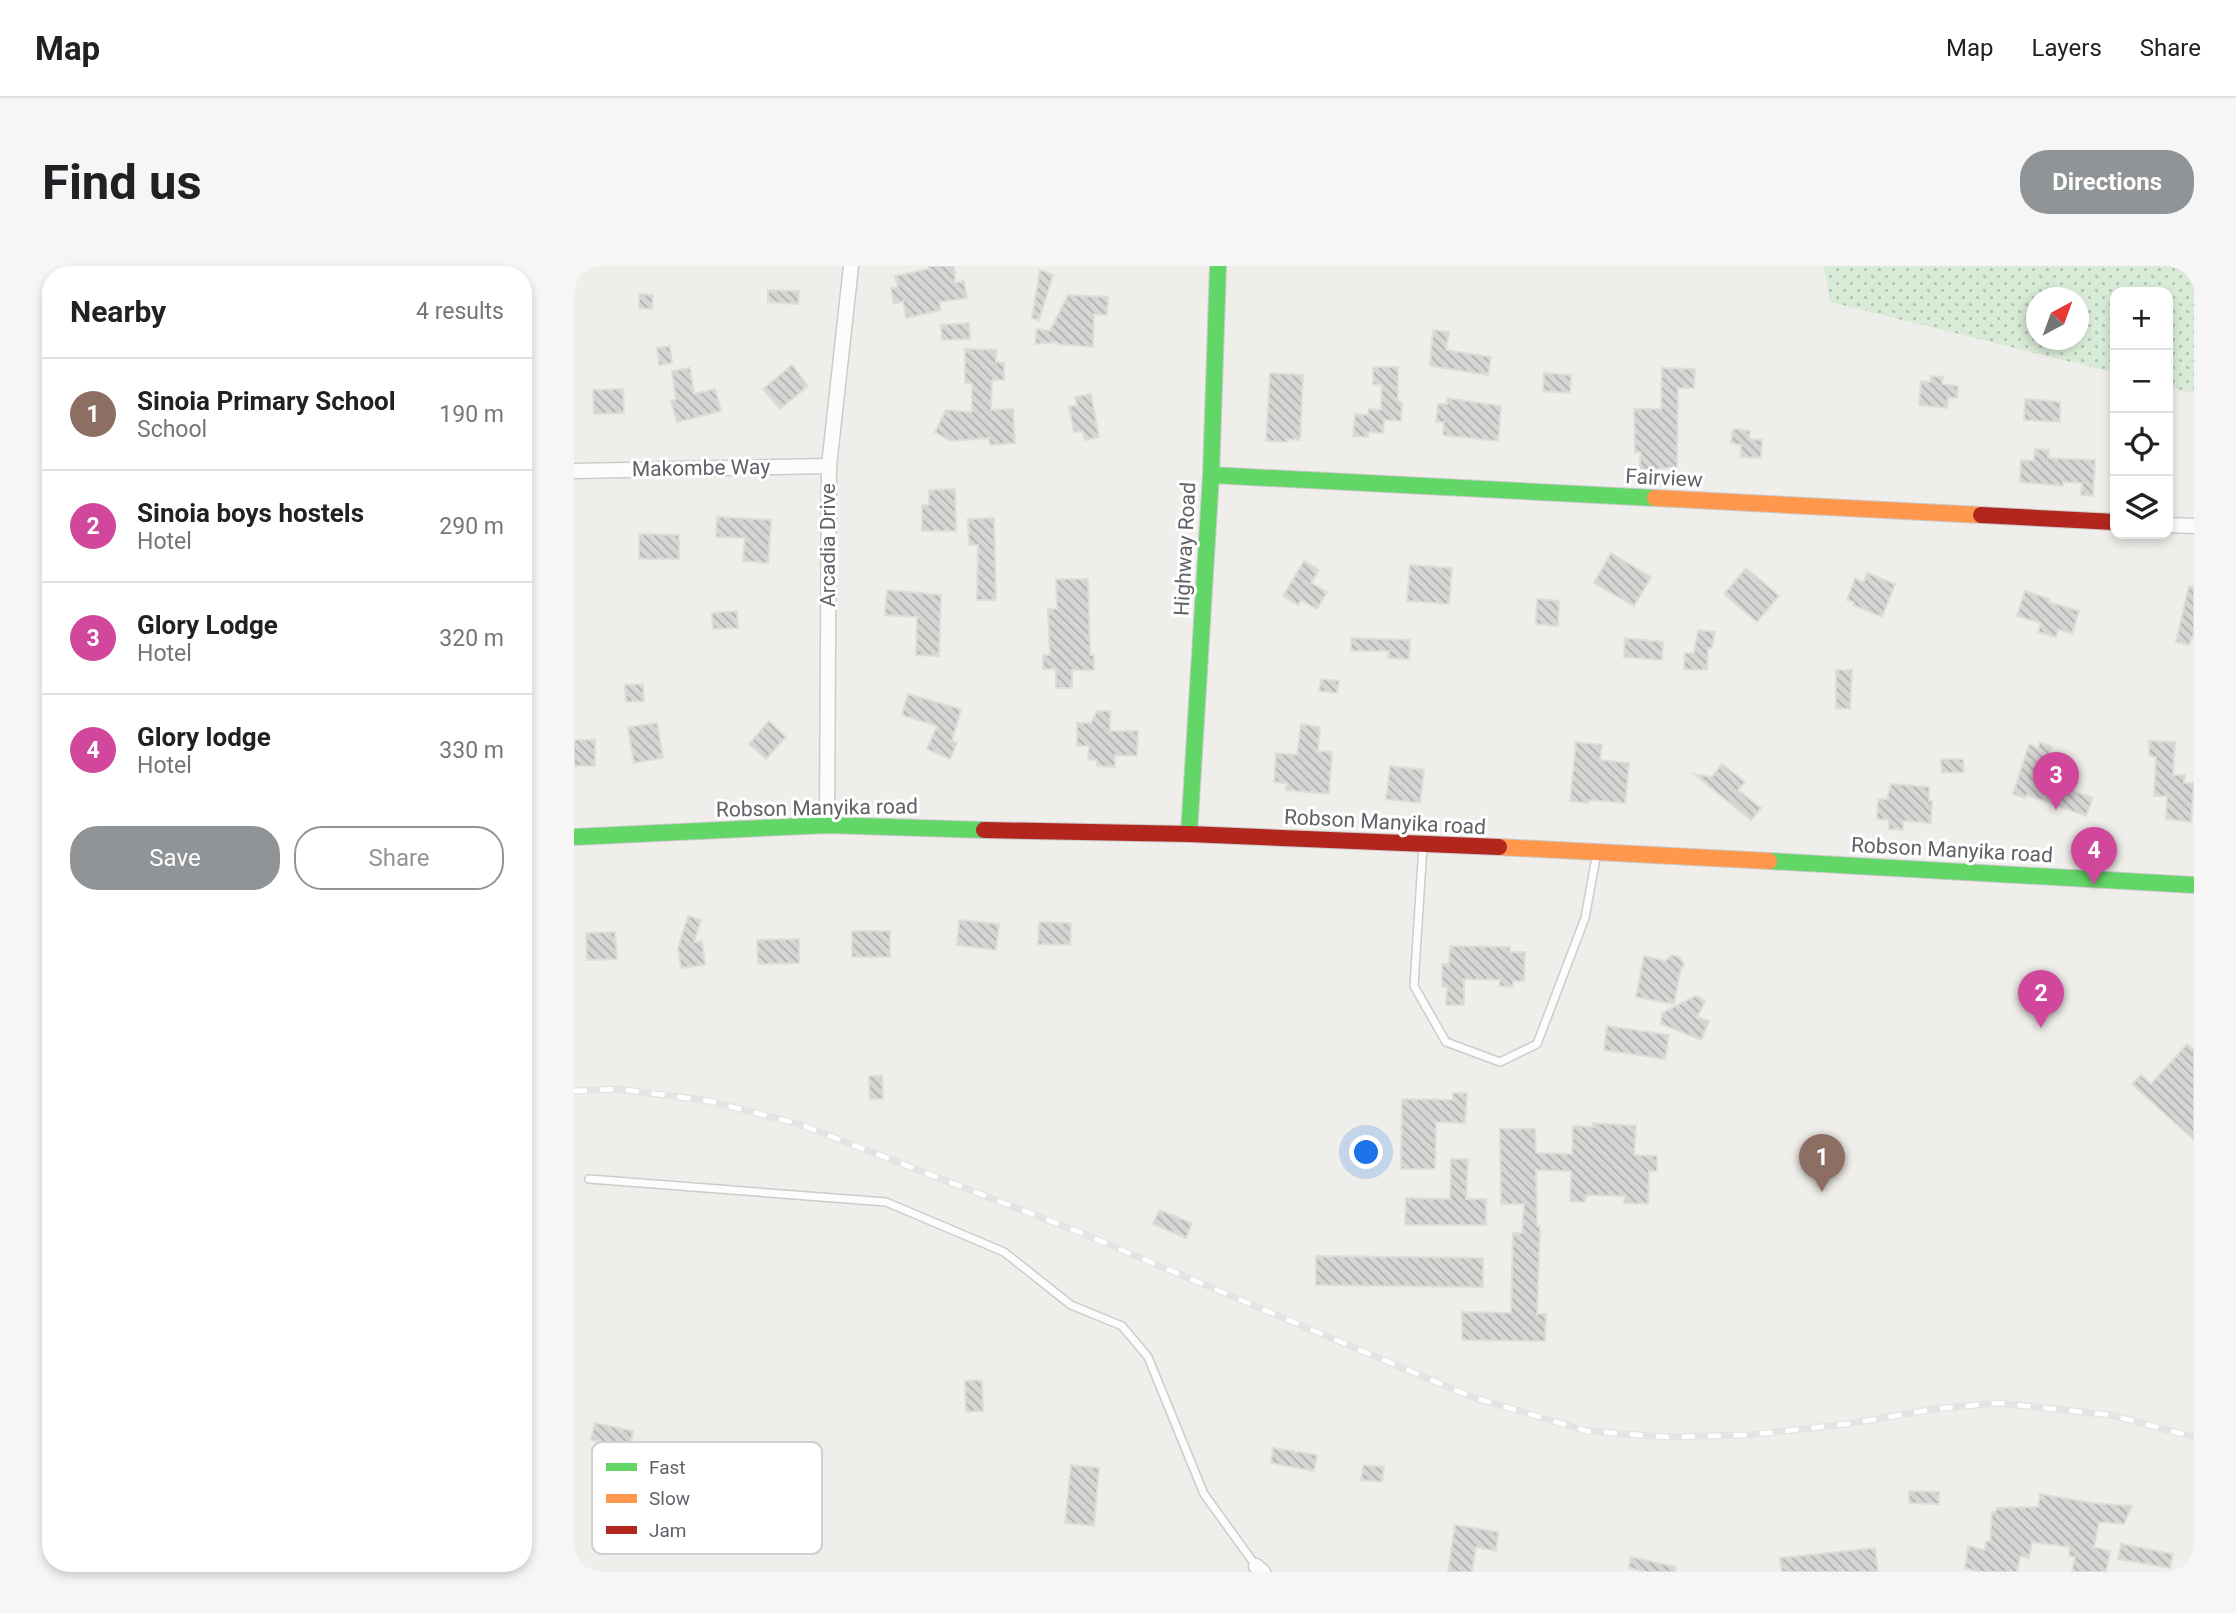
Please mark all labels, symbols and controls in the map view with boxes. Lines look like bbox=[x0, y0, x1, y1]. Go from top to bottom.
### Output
text: Map bbox=[35, 29, 100, 68]
text: Map bbox=[1946, 34, 1994, 62]
text: Layers bbox=[2032, 34, 2102, 62]
text: Share bbox=[2140, 34, 2201, 62]
button: Directions bbox=[2020, 150, 2194, 214]
text: Find us bbox=[42, 154, 202, 211]
north arrow bbox=[2026, 287, 2089, 350]
map controls bbox=[2110, 287, 2173, 539]
button: + bbox=[2110, 287, 2173, 350]
text: Nearby bbox=[70, 294, 166, 329]
text: 4 results bbox=[416, 298, 504, 325]
button: − bbox=[2110, 350, 2173, 413]
text: Sinoia Primary School bbox=[137, 386, 396, 416]
text: 1 bbox=[86, 401, 100, 428]
text: 190 m bbox=[439, 401, 504, 428]
button: locate bbox=[2110, 413, 2173, 476]
text: School bbox=[137, 416, 207, 443]
street label: Makombe Way bbox=[632, 455, 770, 481]
street label: Fairview bbox=[1625, 464, 1703, 492]
button: layers bbox=[2110, 476, 2173, 539]
street label: Highway Road bbox=[1170, 482, 1200, 616]
street label: Arcadia Drive bbox=[816, 483, 840, 607]
text: Sinoia boys hostels bbox=[137, 498, 364, 528]
text: 2 bbox=[86, 513, 100, 540]
text: 290 m bbox=[439, 513, 504, 540]
text: Hotel bbox=[137, 528, 192, 555]
text: Glory Lodge bbox=[137, 610, 278, 640]
text: 3 bbox=[86, 625, 100, 652]
text: 320 m bbox=[439, 625, 504, 652]
text: Hotel bbox=[137, 640, 192, 667]
text: Glory lodge bbox=[137, 722, 271, 752]
text: 4 bbox=[86, 737, 100, 764]
text: 330 m bbox=[439, 737, 504, 764]
text: Hotel bbox=[137, 752, 192, 779]
pin: 3 bbox=[2033, 752, 2079, 810]
street label: Robson Manyika road bbox=[716, 794, 918, 822]
street label: Robson Manyika road bbox=[1283, 805, 1487, 839]
button: Save bbox=[70, 826, 280, 890]
button: Share bbox=[294, 826, 504, 890]
pin: 4 bbox=[2071, 827, 2117, 885]
street label: Robson Manyika road bbox=[1850, 833, 2054, 867]
pin: 2 bbox=[2018, 970, 2064, 1028]
pin: 1 bbox=[1799, 1134, 1845, 1192]
your location bbox=[1349, 1135, 1383, 1169]
legend bbox=[592, 1442, 822, 1554]
text: Fast bbox=[649, 1456, 686, 1479]
text: Slow bbox=[649, 1487, 690, 1510]
text: Jam bbox=[649, 1519, 686, 1542]

